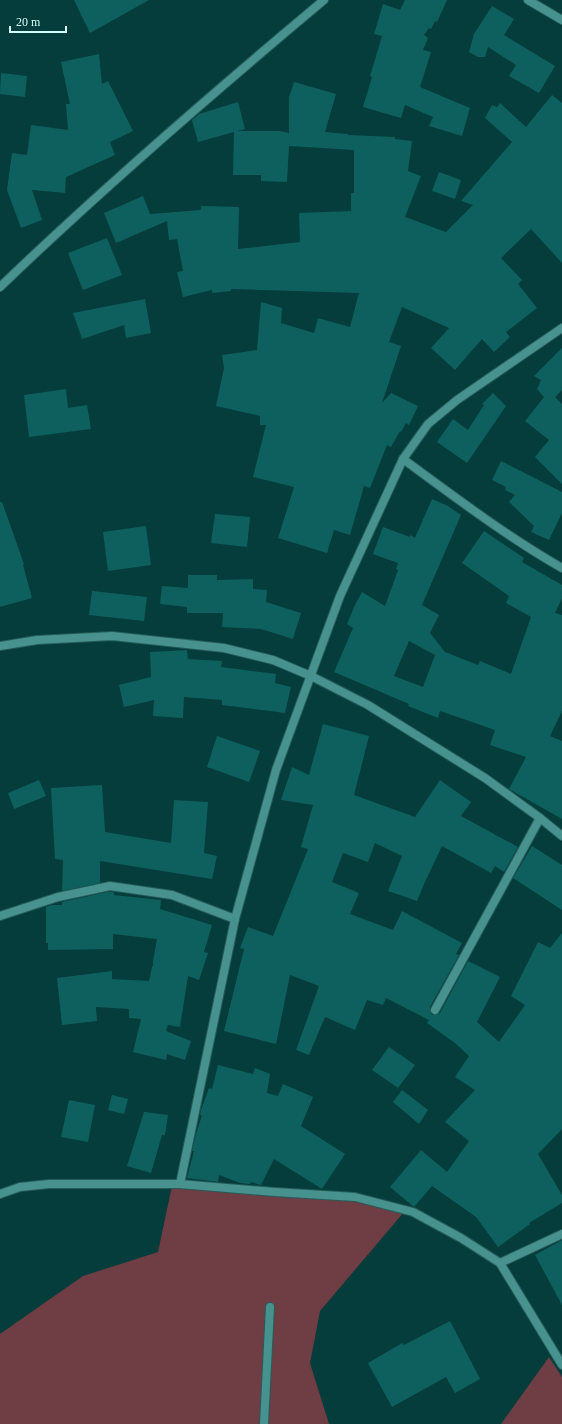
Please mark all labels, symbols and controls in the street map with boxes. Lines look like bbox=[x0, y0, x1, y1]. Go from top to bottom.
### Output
scale bar bbox=[10, 8, 66, 34]
text: 20 m bbox=[16, 15, 41, 29]

